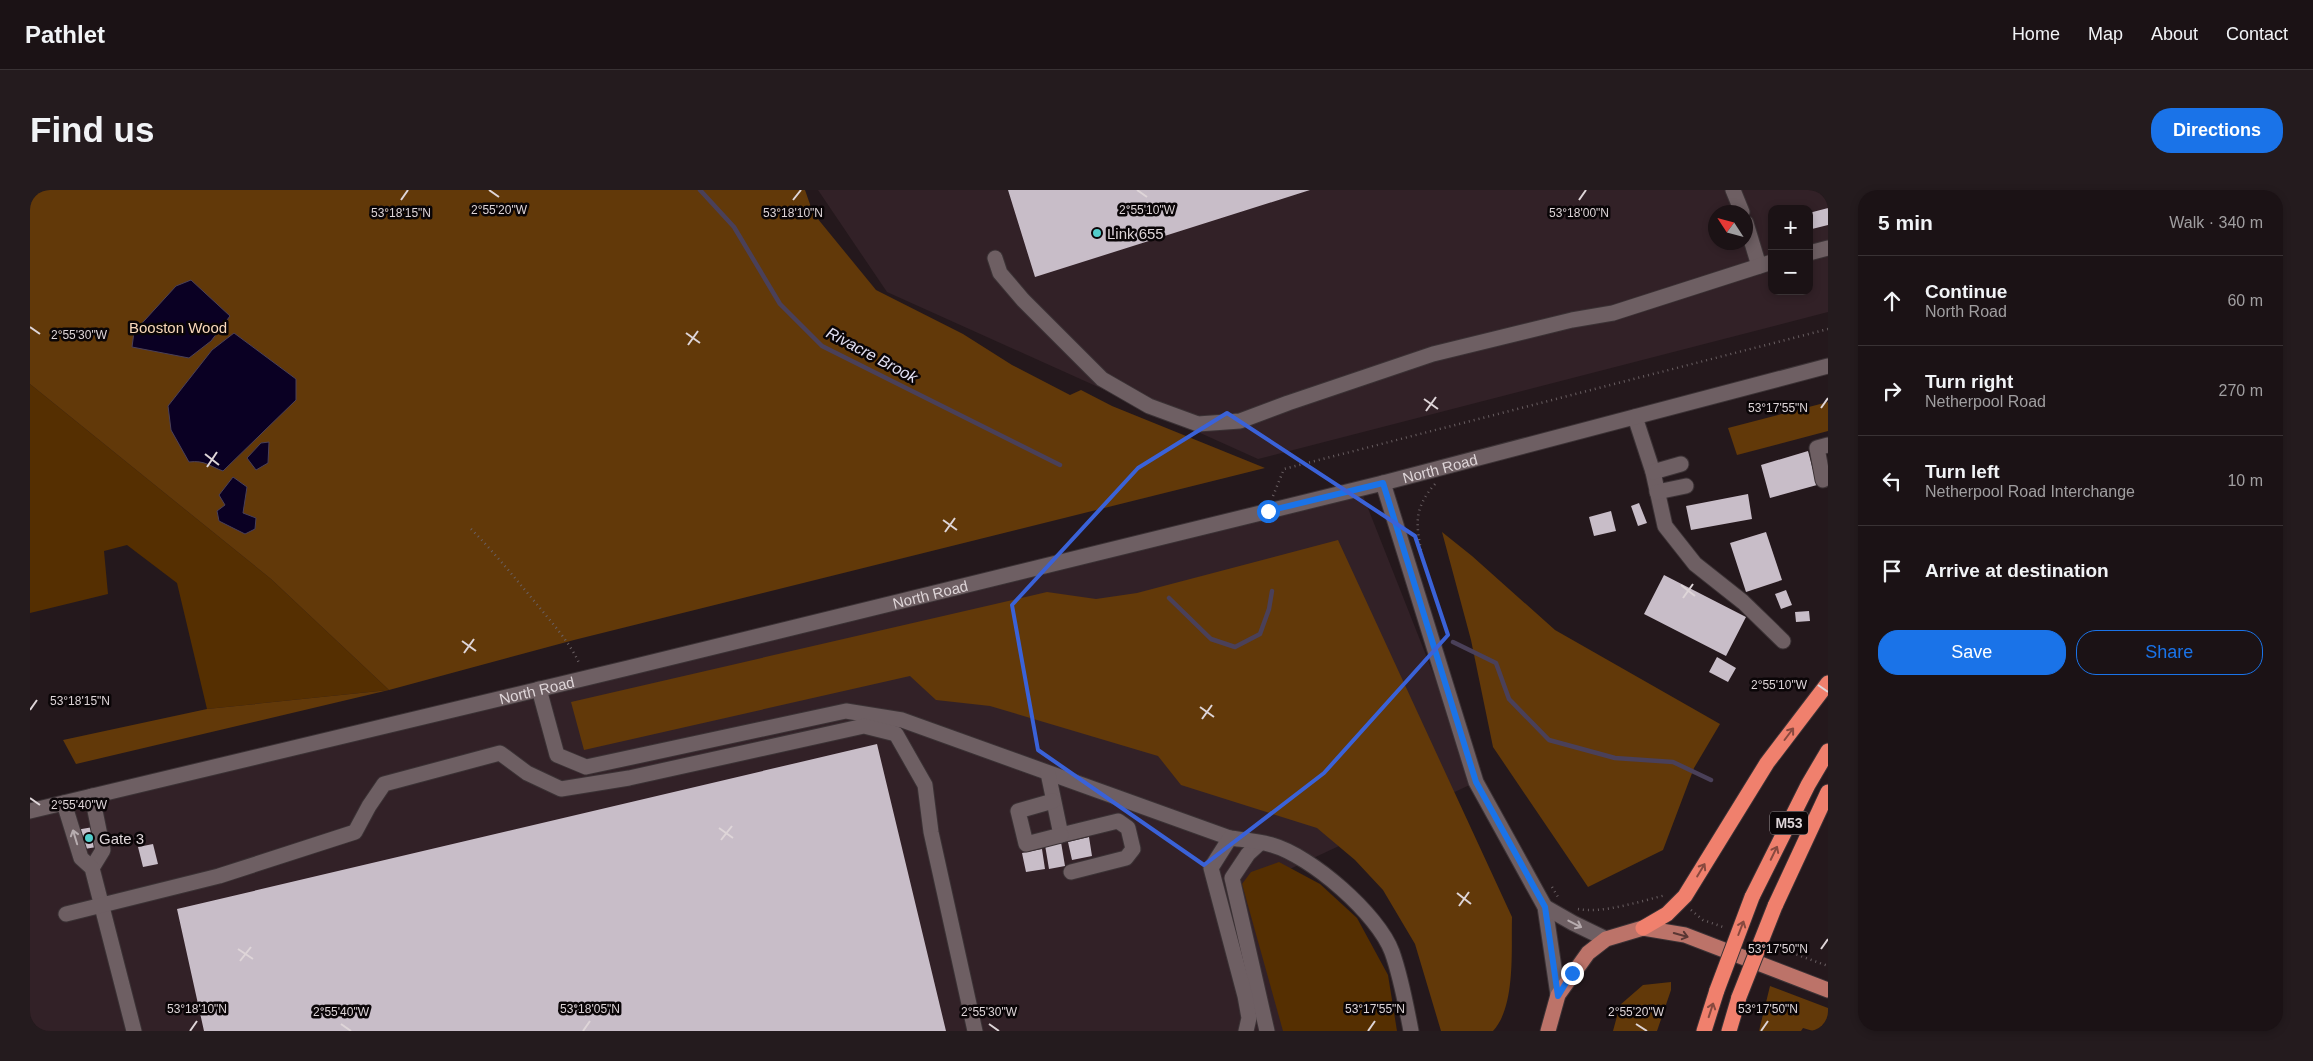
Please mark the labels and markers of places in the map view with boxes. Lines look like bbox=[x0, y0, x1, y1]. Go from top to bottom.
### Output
place label: Link 655 bbox=[1107, 225, 1164, 242]
marker: Link 655 bbox=[1091, 227, 1103, 239]
place label: Gate 3 bbox=[99, 830, 144, 847]
marker: Gate 3 bbox=[83, 832, 95, 844]

